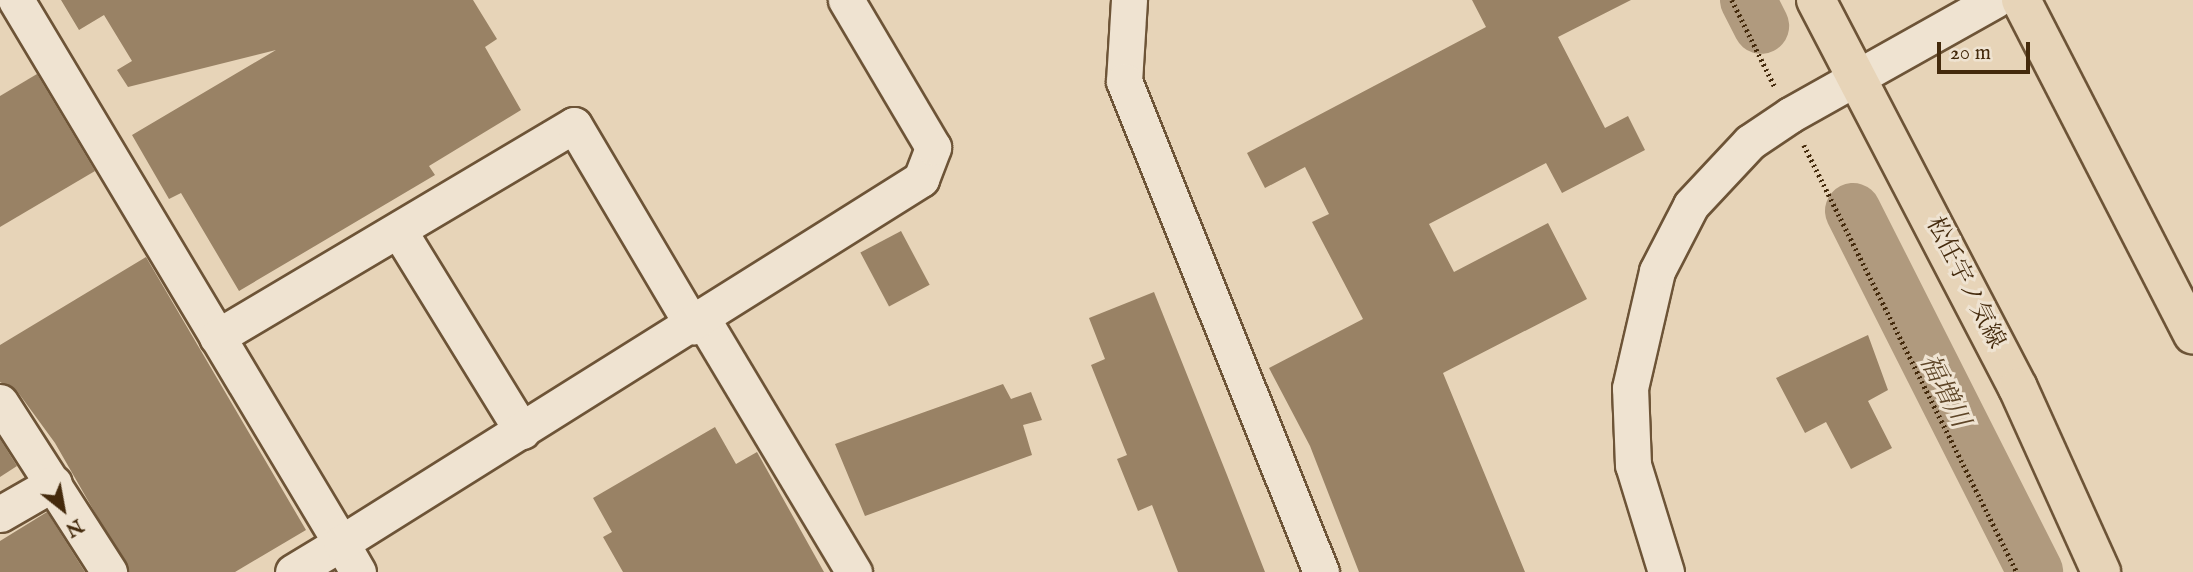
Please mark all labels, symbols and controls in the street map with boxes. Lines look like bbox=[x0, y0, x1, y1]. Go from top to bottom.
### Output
scale bar bbox=[1941, 28, 2034, 72]
text: 20 m bbox=[1950, 40, 1991, 67]
street label: 松任宇ノ気線 bbox=[1919, 212, 2011, 354]
water label: 福増川 bbox=[1912, 349, 1976, 433]
north arrow bbox=[28, 474, 98, 544]
text: N bbox=[61, 512, 87, 542]

